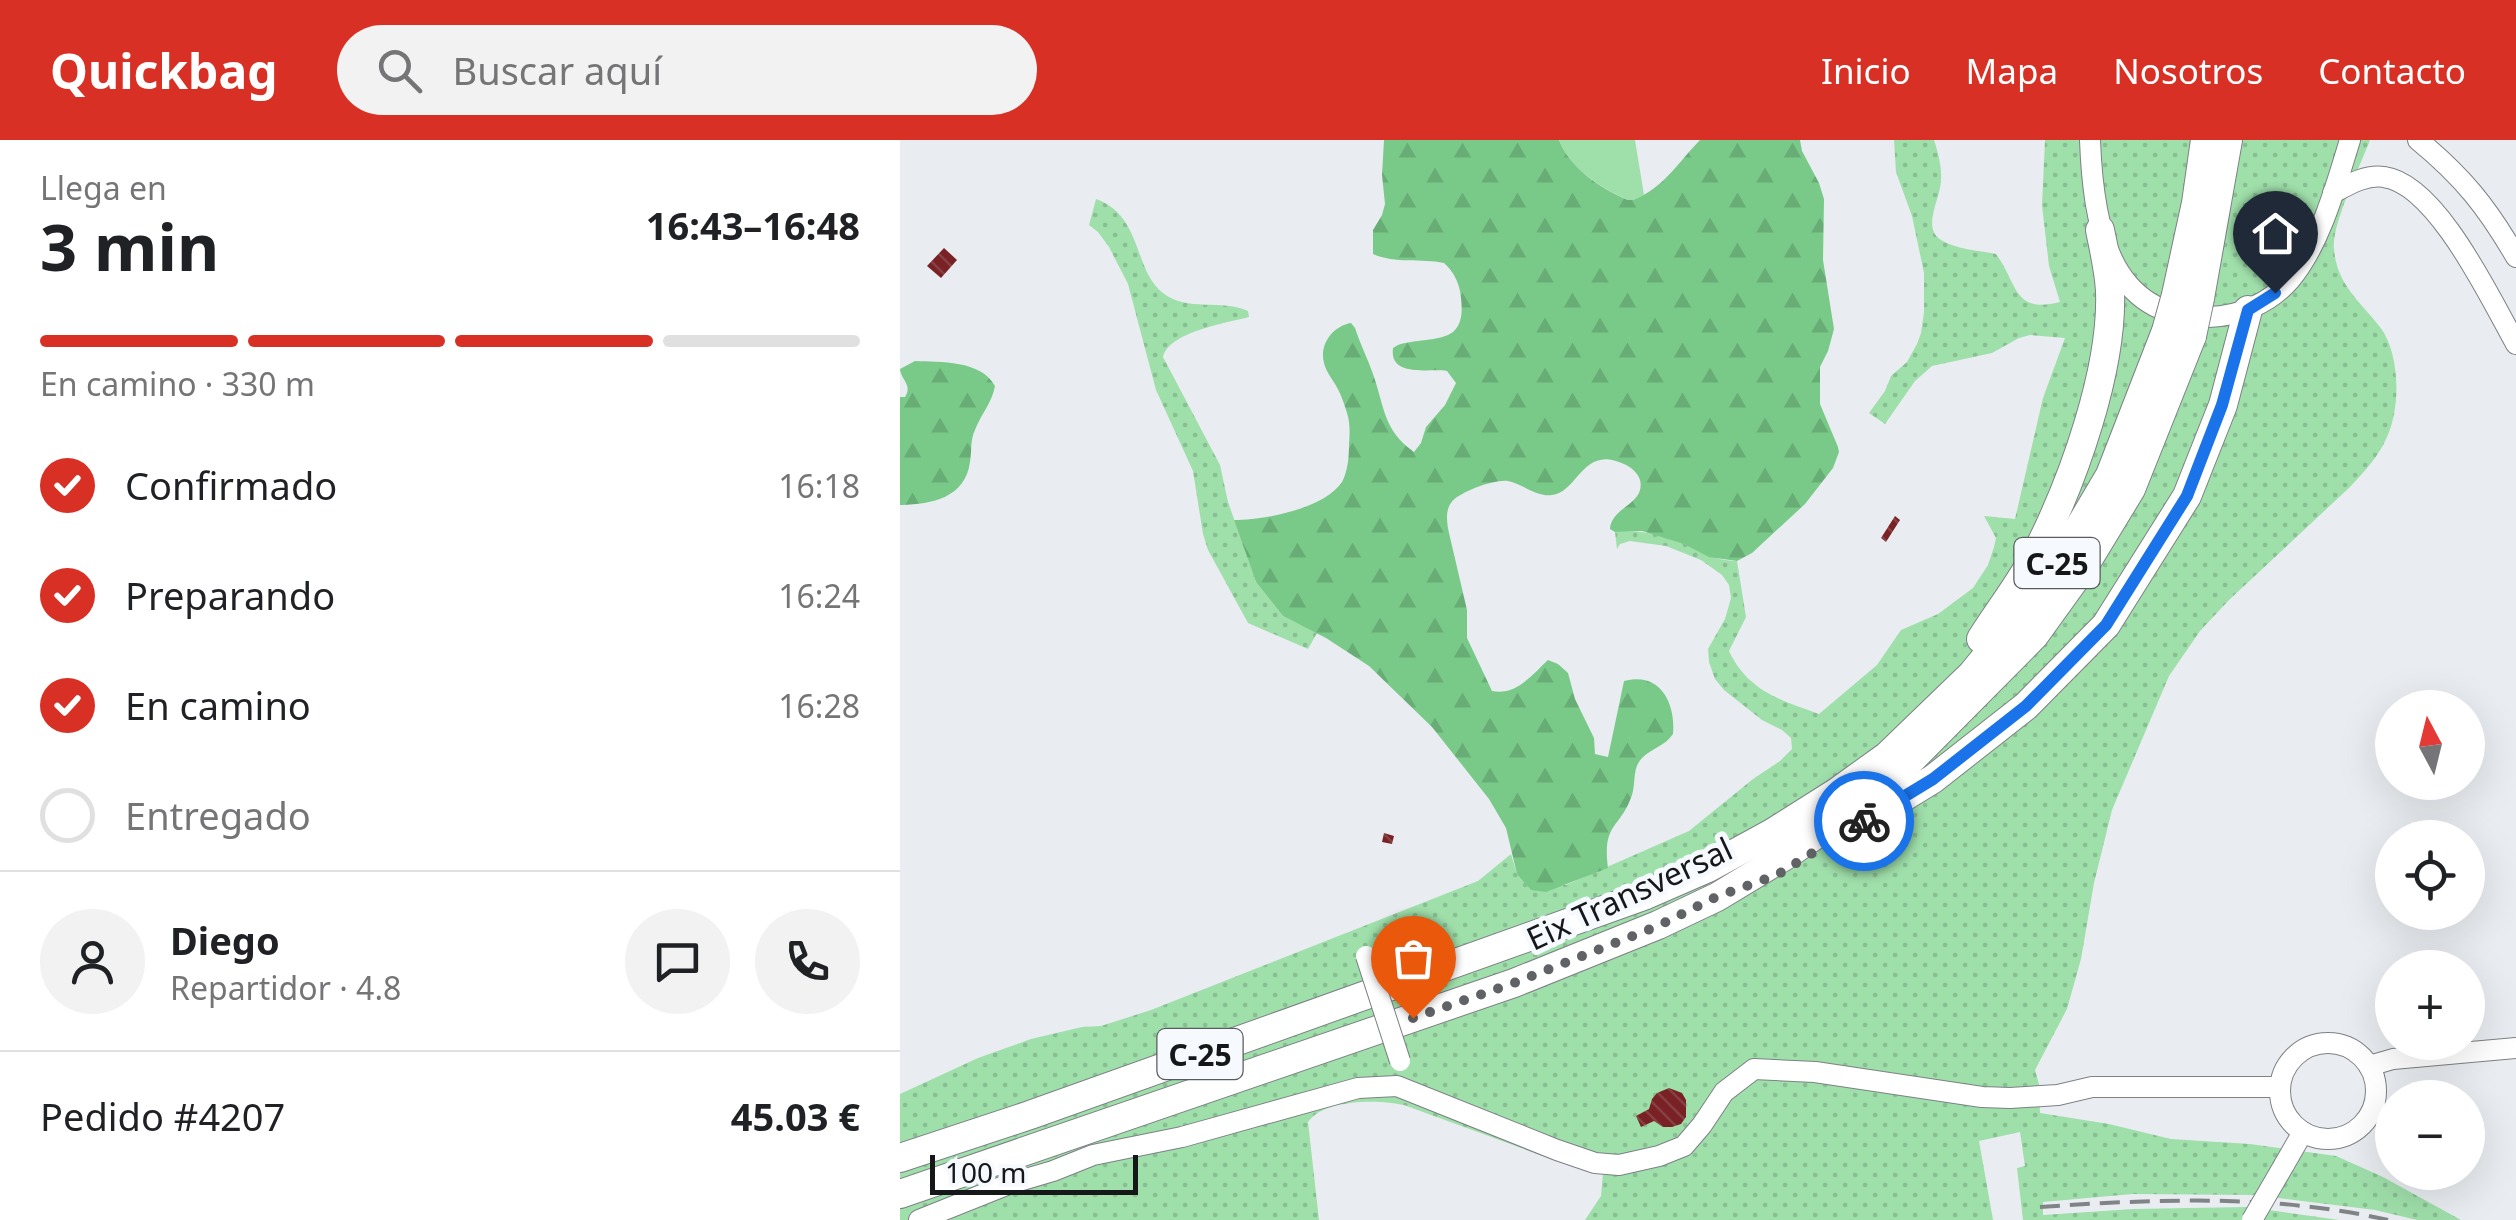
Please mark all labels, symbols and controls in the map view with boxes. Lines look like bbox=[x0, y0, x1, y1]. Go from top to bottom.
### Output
search box bbox=[337, 25, 1037, 115]
text: Quickbag bbox=[50, 38, 277, 103]
icon: search bbox=[372, 43, 427, 98]
text: Buscar aquí bbox=[452, 44, 662, 96]
text: Inicio bbox=[1821, 47, 1911, 94]
text: Mapa bbox=[1966, 47, 2058, 94]
text: Nosotros bbox=[2113, 47, 2263, 94]
text: Contacto bbox=[2318, 47, 2466, 94]
text: Llega en bbox=[40, 166, 167, 209]
pin bbox=[2233, 191, 2318, 294]
text: 16:43–16:48 bbox=[646, 199, 860, 251]
text: 3 min bbox=[40, 202, 219, 290]
icon: home bbox=[2248, 206, 2303, 261]
text: En camino · 330 m bbox=[40, 362, 315, 405]
icon: check bbox=[40, 458, 95, 513]
text: Confirmado bbox=[125, 459, 337, 511]
text: 16:18 bbox=[778, 464, 860, 507]
road number: C-25 bbox=[2014, 538, 2100, 588]
icon: check bbox=[40, 568, 95, 623]
text: Preparando bbox=[125, 569, 335, 621]
text: 16:24 bbox=[778, 574, 860, 617]
icon: check bbox=[40, 678, 95, 733]
text: En camino bbox=[125, 679, 311, 731]
text: 16:28 bbox=[778, 684, 860, 727]
north arrow bbox=[2375, 690, 2485, 800]
map controls bbox=[2375, 690, 2485, 1190]
courier bbox=[1814, 771, 1914, 871]
text: Entregado bbox=[125, 789, 311, 841]
icon: bike bbox=[1837, 794, 1892, 849]
button: locate bbox=[2375, 820, 2485, 930]
street label: Eix Transversal bbox=[1519, 827, 1739, 959]
button: person bbox=[40, 909, 145, 1014]
button: chat bbox=[625, 909, 730, 1014]
button: phone bbox=[755, 909, 860, 1014]
text: Diego bbox=[170, 914, 280, 966]
pin bbox=[1371, 916, 1456, 1019]
icon: bag bbox=[1386, 931, 1441, 986]
button: + bbox=[2375, 950, 2485, 1060]
text: Repartidor · 4.8 bbox=[170, 966, 401, 1009]
road number: C-25 bbox=[1158, 1029, 1242, 1079]
button: − bbox=[2375, 1080, 2485, 1190]
text: Pedido #4207 bbox=[40, 1090, 285, 1142]
text: 45.03 € bbox=[731, 1090, 860, 1142]
scale bar bbox=[930, 1150, 1138, 1194]
text: 100 m bbox=[945, 1153, 1027, 1191]

